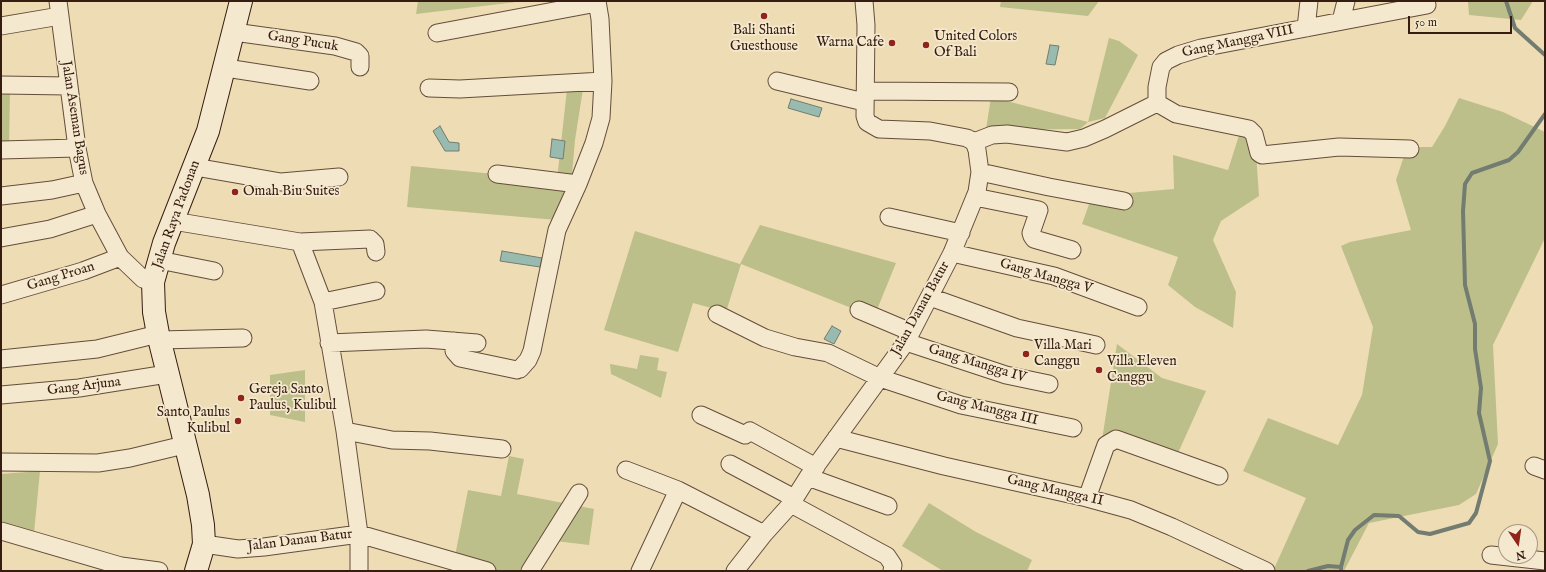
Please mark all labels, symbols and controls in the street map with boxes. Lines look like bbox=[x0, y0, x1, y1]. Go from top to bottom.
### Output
scale bar bbox=[1410, 8, 1514, 34]
marker: Bali Shanti Guesthouse bbox=[759, 11, 769, 21]
text: 50 m bbox=[1415, 15, 1437, 30]
street label: Gang Mangga VIII bbox=[1181, 22, 1295, 62]
place label: Bali Shanti Guesthouse bbox=[730, 23, 798, 56]
street label: Gang Pucuk bbox=[266, 28, 340, 56]
place label: United Colors Of Bali bbox=[934, 29, 1017, 62]
place label: Warna Cafe bbox=[816, 35, 884, 51]
marker: Warna Cafe bbox=[887, 38, 897, 48]
marker: United Colors Of Bali bbox=[921, 40, 931, 50]
street label: Jalan Aseman Bagus bbox=[57, 60, 91, 176]
street label: Jalan Raya Padonan bbox=[150, 158, 204, 272]
place label: Omah Biu Suites bbox=[243, 184, 340, 200]
marker: Omah Biu Suites bbox=[230, 187, 240, 197]
street label: Gang Mangga V bbox=[998, 256, 1094, 298]
street label: Gang Proan bbox=[25, 259, 97, 295]
street label: Jalan Danau Batur bbox=[888, 259, 954, 359]
place label: Villa Mari Canggu bbox=[1034, 338, 1092, 370]
street label: Gang Mangga IV bbox=[926, 341, 1028, 387]
marker: Villa Mari Canggu bbox=[1021, 349, 1031, 359]
place label: Villa Eleven Canggu bbox=[1107, 354, 1177, 386]
marker: Villa Eleven Canggu bbox=[1094, 365, 1104, 375]
street label: Gang Arjuna bbox=[46, 374, 122, 400]
place label: Gereja Santo Paulus, Kulibul bbox=[249, 382, 336, 414]
street label: Gang Mangga III bbox=[934, 388, 1040, 430]
marker: Gereja Santo Paulus, Kulibul bbox=[236, 393, 246, 403]
place label: Santo Paulus Kulibul bbox=[157, 405, 230, 438]
marker: Santo Paulus Kulibul bbox=[233, 416, 243, 426]
street label: Gang Mangga II bbox=[1005, 472, 1105, 510]
north arrow bbox=[1498, 524, 1538, 564]
street label: Jalan Danau Batur bbox=[247, 526, 353, 556]
text: N bbox=[1514, 547, 1527, 563]

